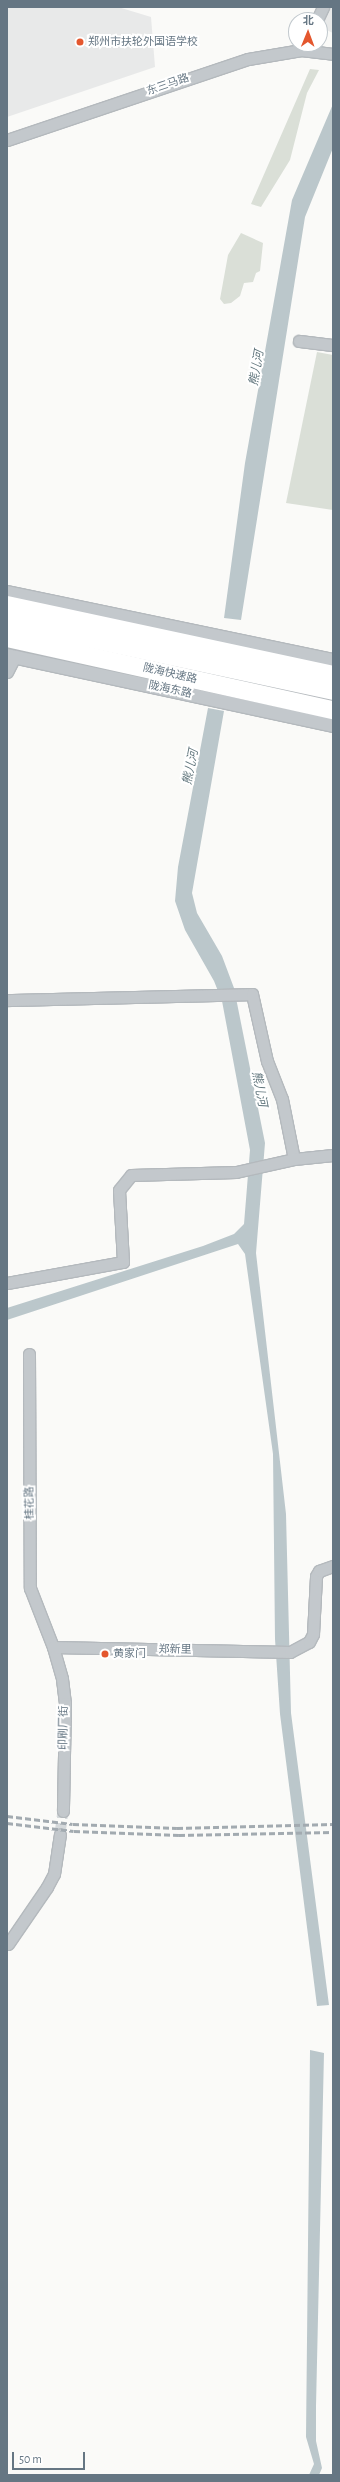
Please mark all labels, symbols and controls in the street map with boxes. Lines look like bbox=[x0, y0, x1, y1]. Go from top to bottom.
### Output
north arrow bbox=[288, 12, 328, 52]
text: 北 bbox=[303, 15, 314, 26]
place label: 郑州市扶轮外国语学校 bbox=[88, 35, 198, 49]
marker: 郑州市扶轮外国语学校 bbox=[75, 37, 85, 47]
street label: 东三马路 bbox=[145, 72, 191, 98]
water label: 熊儿河 bbox=[247, 349, 267, 387]
street label: 陇海快速路 bbox=[142, 661, 198, 687]
street label: 陇海东路 bbox=[147, 679, 193, 701]
water label: 熊儿河 bbox=[180, 748, 202, 786]
water label: 熊儿河 bbox=[248, 1070, 270, 1108]
street label: 桂花路 bbox=[23, 1486, 37, 1520]
street label: 郑新里 bbox=[158, 1643, 192, 1657]
place label: 黄家门 bbox=[113, 1647, 146, 1661]
marker: 黄家门 bbox=[100, 1649, 110, 1659]
street label: 印刷厂街 bbox=[57, 1706, 71, 1750]
scale bar bbox=[14, 2444, 87, 2470]
text: 50 m bbox=[19, 2453, 42, 2465]

